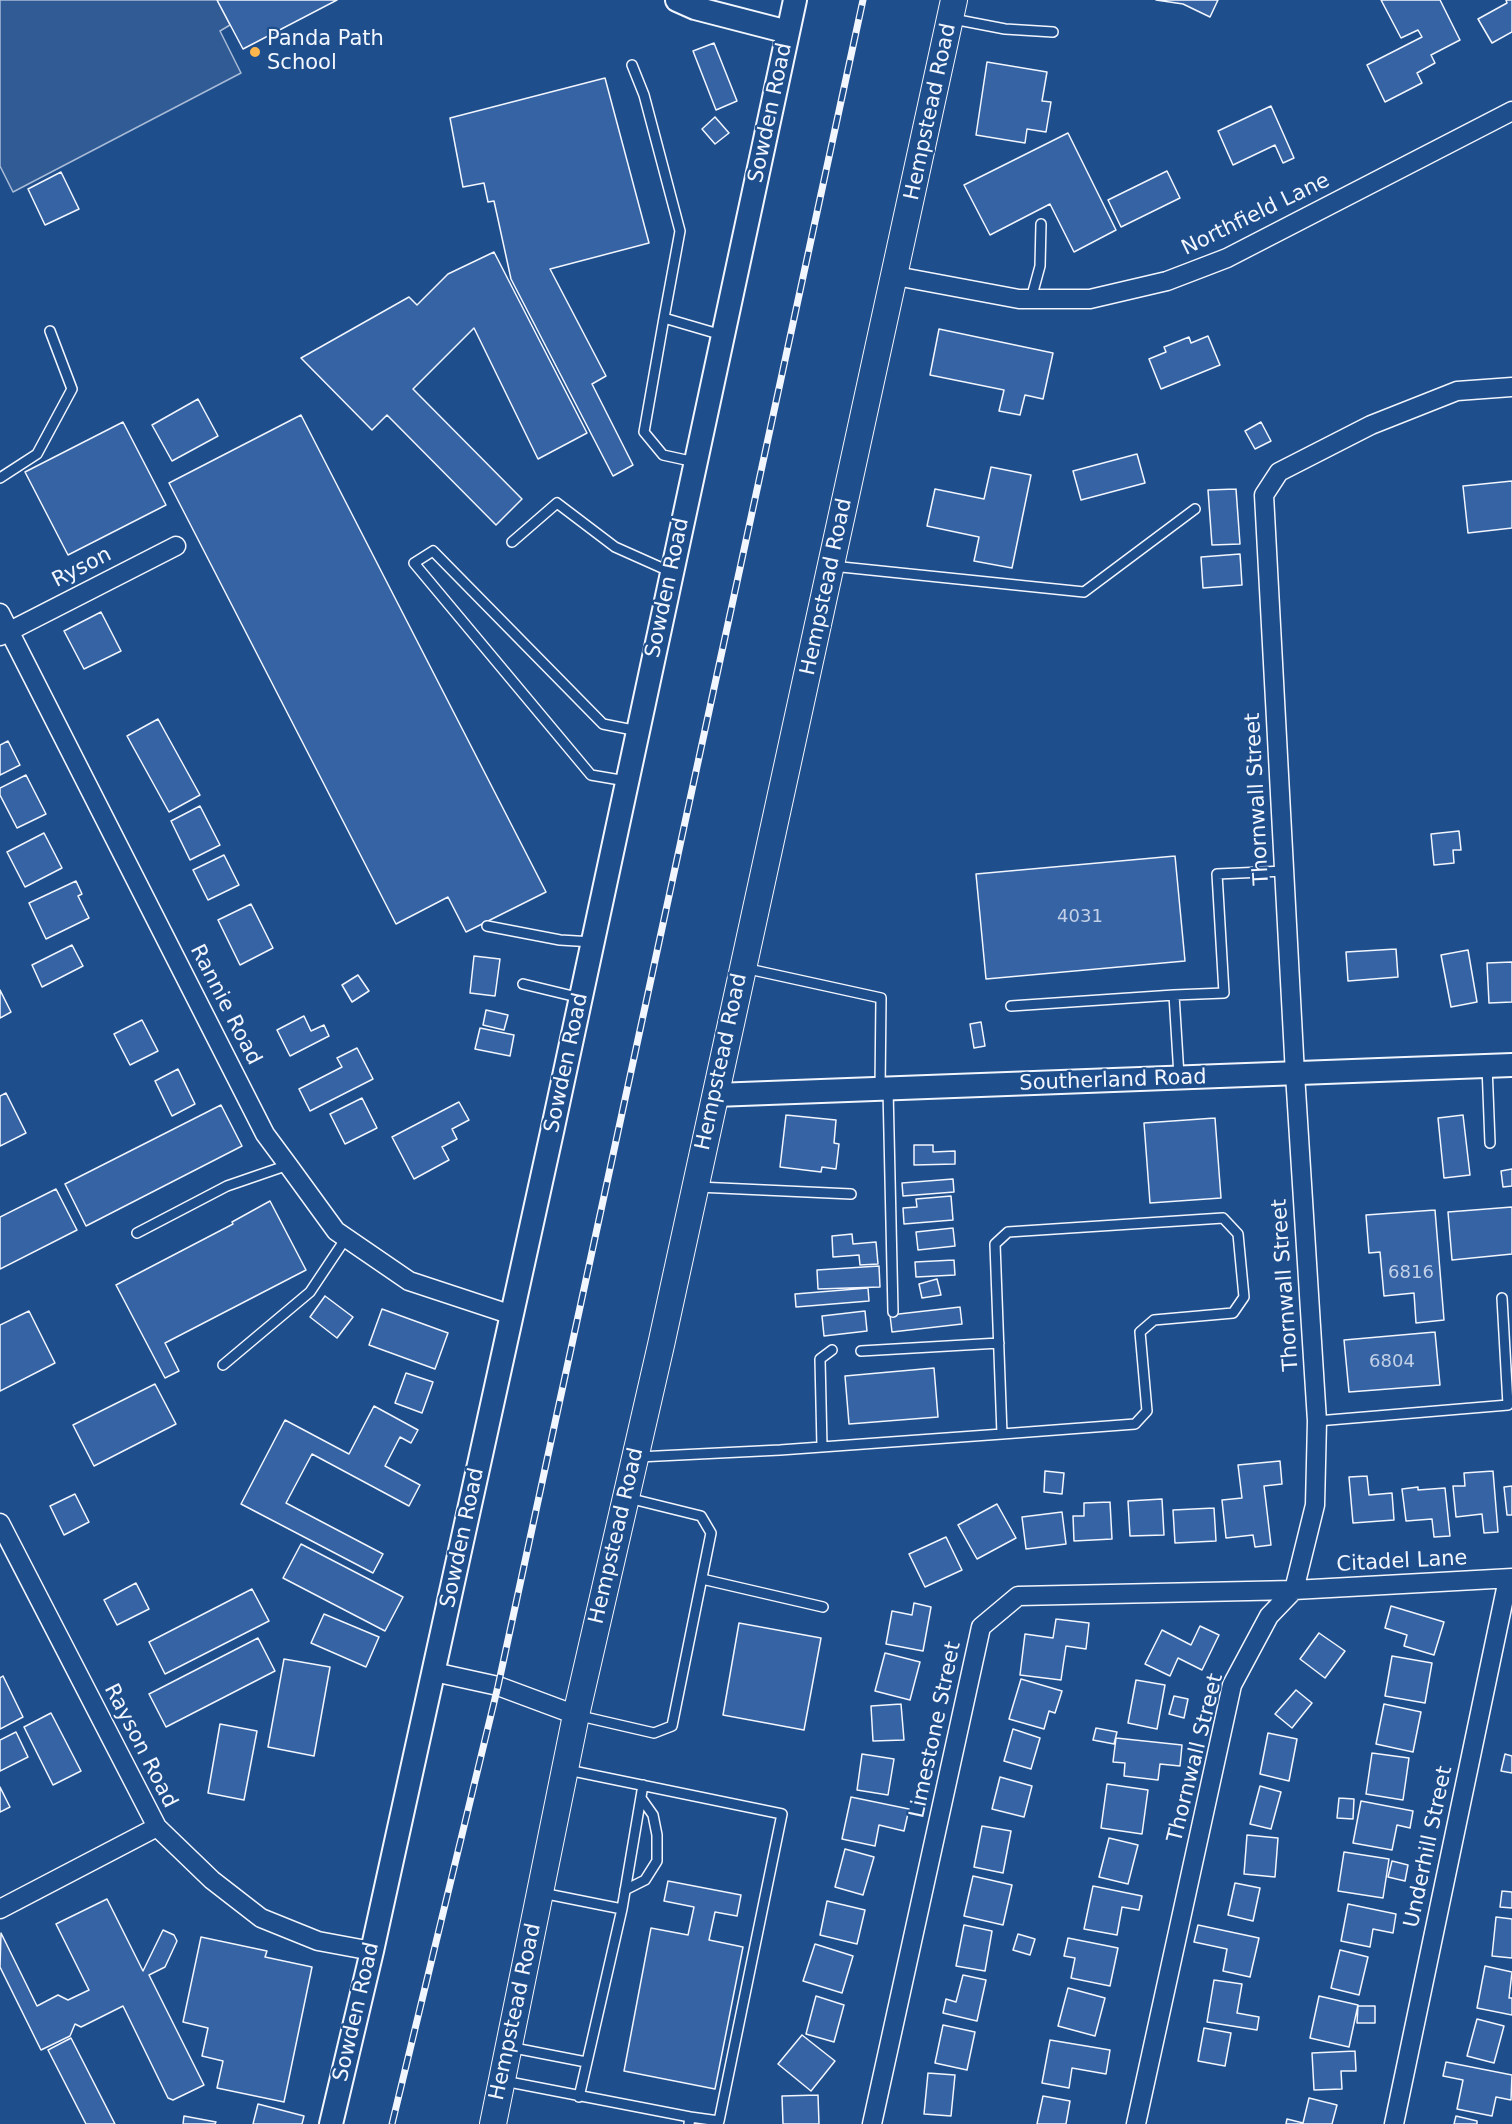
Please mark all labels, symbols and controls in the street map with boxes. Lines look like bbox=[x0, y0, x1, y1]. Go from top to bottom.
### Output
street label: Hempstead Road bbox=[900, 21, 962, 203]
place label: Panda Path School bbox=[267, 27, 384, 77]
street label: Sowden Road bbox=[744, 41, 798, 185]
marker: Panda Path School bbox=[248, 45, 262, 59]
street label: Northfield Lane bbox=[1178, 168, 1334, 262]
street label: Hempstead Road bbox=[796, 496, 858, 678]
street label: Sowden Road bbox=[641, 516, 695, 660]
street label: Ryson bbox=[48, 542, 116, 594]
street label: Thornwall Street bbox=[1241, 712, 1275, 886]
house number: 4031 bbox=[1057, 906, 1103, 928]
street label: Rannie Road bbox=[184, 941, 266, 1069]
street label: Hempstead Road bbox=[691, 971, 753, 1153]
street label: Sowden Road bbox=[540, 991, 594, 1135]
street label: Southerland Road bbox=[1019, 1065, 1207, 1097]
street label: Thornwall Street bbox=[1267, 1198, 1305, 1372]
house number: 6816 bbox=[1388, 1262, 1434, 1284]
house number: 6804 bbox=[1369, 1351, 1415, 1373]
street label: Hempstead Road bbox=[584, 1445, 650, 1627]
street label: Sowden Road bbox=[436, 1466, 490, 1610]
street label: Citadel Lane bbox=[1336, 1546, 1468, 1578]
street label: Limestone Street bbox=[905, 1640, 967, 1820]
street label: Thornwall Street bbox=[1163, 1671, 1229, 1845]
street label: Rayson Road bbox=[98, 1680, 182, 1812]
street label: Underhill Street bbox=[1400, 1764, 1458, 1930]
street label: Hempstead Road bbox=[485, 1921, 547, 2103]
street label: Sowden Road bbox=[329, 1940, 385, 2084]

